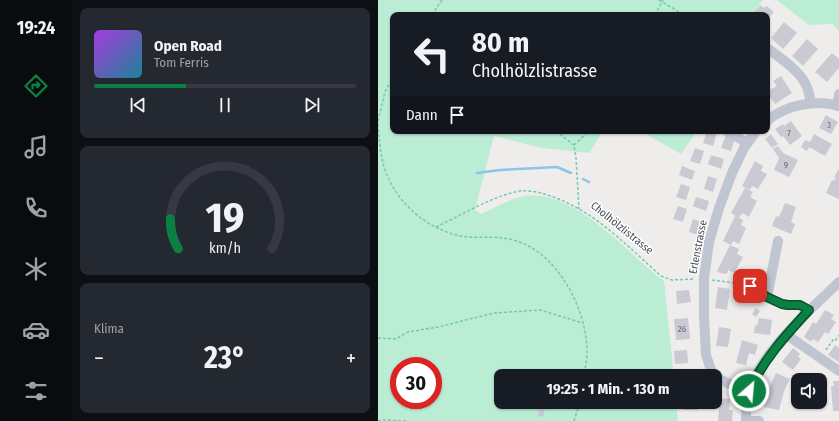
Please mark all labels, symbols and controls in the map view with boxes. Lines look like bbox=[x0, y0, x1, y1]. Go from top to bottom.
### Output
text: 19:24 bbox=[17, 17, 55, 39]
text: 80 m bbox=[472, 26, 529, 59]
icon: left bbox=[406, 28, 458, 80]
text: Open Road bbox=[154, 37, 222, 55]
text: Tom Ferris bbox=[154, 55, 209, 70]
text: Cholhölzlistrasse bbox=[472, 60, 597, 82]
icon: directions bbox=[22, 72, 50, 100]
icon: previous bbox=[127, 94, 149, 116]
icon: pause bbox=[214, 94, 236, 116]
icon: next bbox=[301, 94, 323, 116]
icon: arrive bbox=[446, 104, 468, 126]
text: Dann bbox=[406, 106, 438, 124]
house number: 3 bbox=[827, 120, 831, 130]
house number: 7 bbox=[787, 128, 791, 138]
icon: music bbox=[22, 133, 50, 161]
house number: 9 bbox=[784, 160, 788, 170]
text: 19 bbox=[205, 192, 245, 242]
icon: phone bbox=[22, 194, 50, 222]
street label: Cholhölzlistrasse bbox=[588, 199, 656, 257]
street label: Erlenstrasse bbox=[686, 219, 710, 275]
text: km/h bbox=[209, 239, 241, 256]
icon: climate bbox=[22, 255, 50, 283]
pin bbox=[733, 269, 767, 303]
icon: arrive bbox=[739, 275, 761, 297]
icon: car bbox=[22, 316, 50, 344]
text: Klima bbox=[94, 321, 124, 336]
house number: 26 bbox=[678, 324, 687, 334]
text: 23° bbox=[204, 340, 246, 376]
text: − bbox=[94, 345, 104, 372]
text: + bbox=[346, 345, 356, 372]
speed limit sign: 30 bbox=[390, 357, 442, 409]
position arrow bbox=[728, 370, 770, 412]
map controls bbox=[791, 373, 827, 409]
button: sound bbox=[791, 373, 827, 409]
icon: filters bbox=[22, 377, 50, 405]
text: 19:25 · 1 Min. · 130 m bbox=[547, 380, 669, 398]

